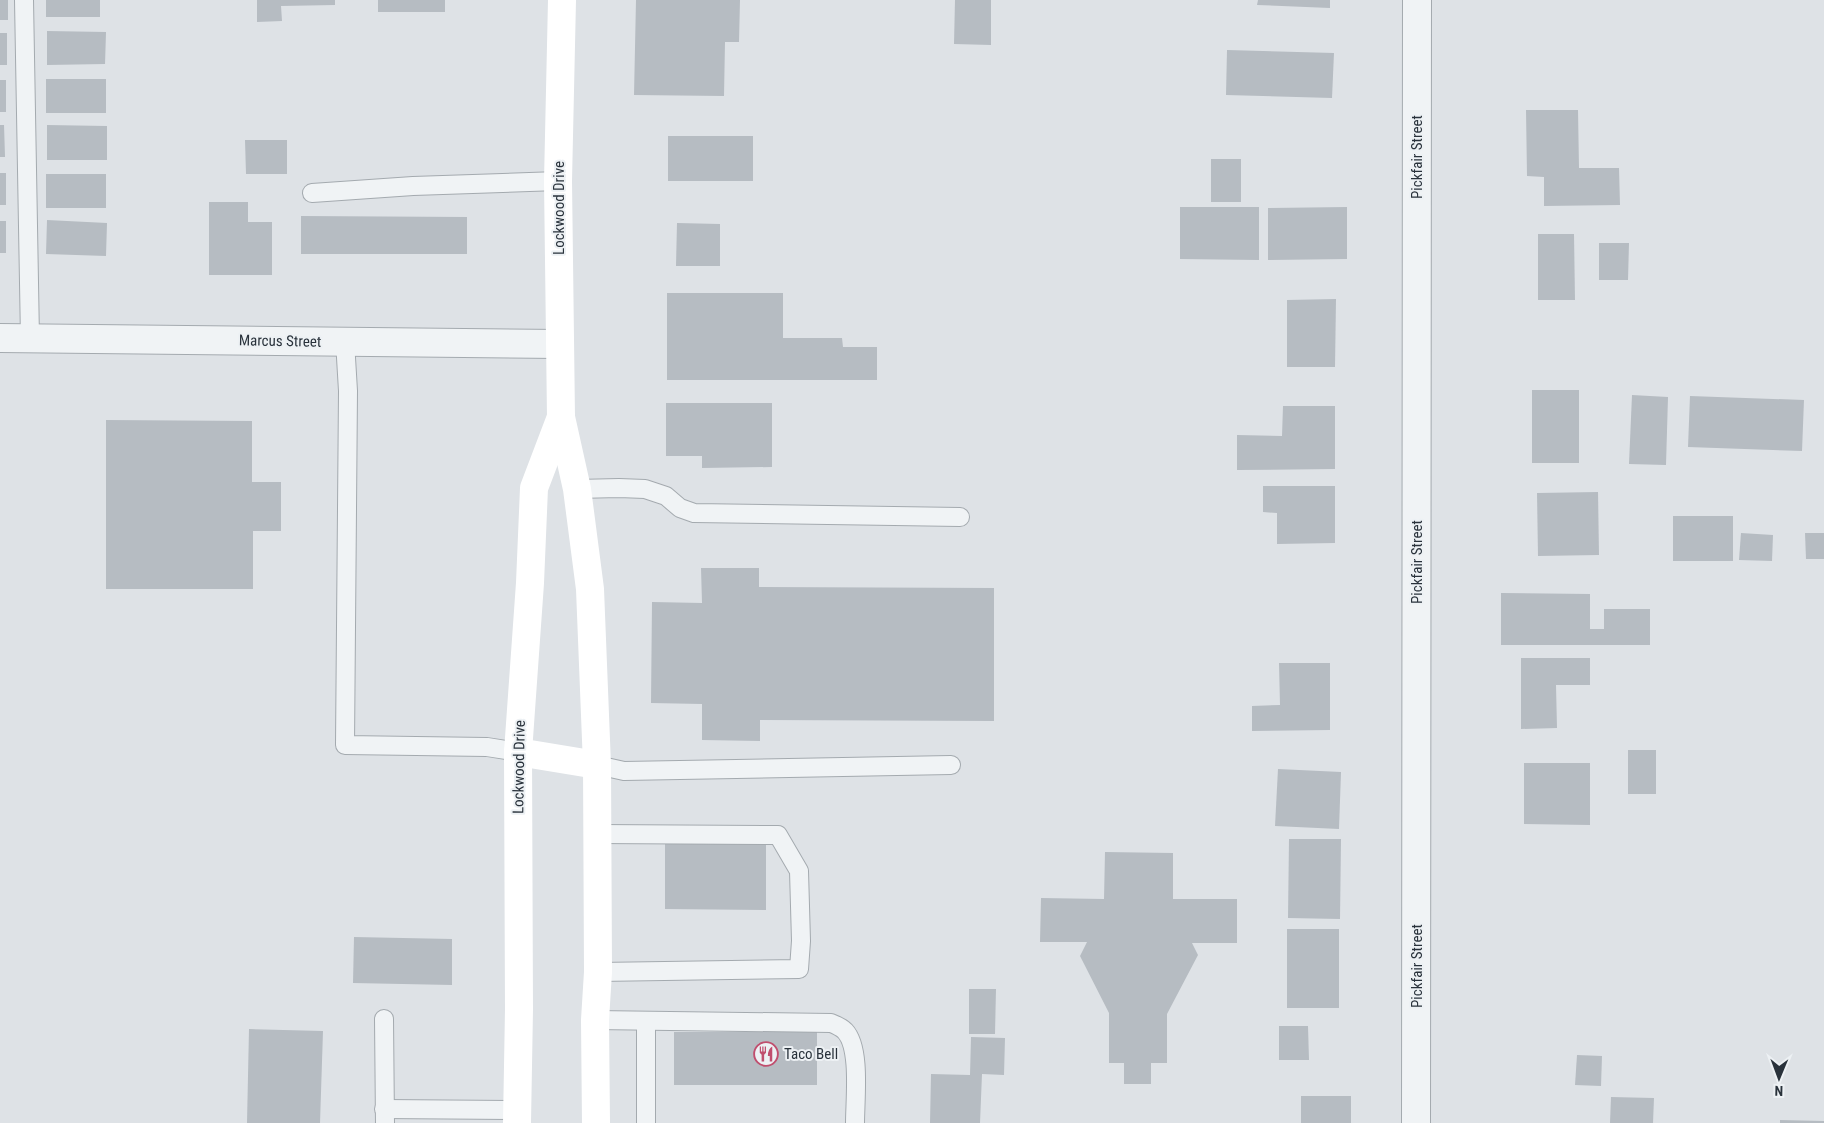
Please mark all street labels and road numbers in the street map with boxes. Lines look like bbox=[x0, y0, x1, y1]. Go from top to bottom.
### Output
street label: Pickfair Street bbox=[1408, 115, 1426, 199]
street label: Lockwood Drive bbox=[550, 161, 568, 255]
street label: Marcus Street bbox=[239, 331, 321, 351]
street label: Pickfair Street bbox=[1408, 520, 1426, 604]
street label: Lockwood Drive bbox=[509, 720, 529, 814]
street label: Pickfair Street bbox=[1408, 924, 1426, 1008]

